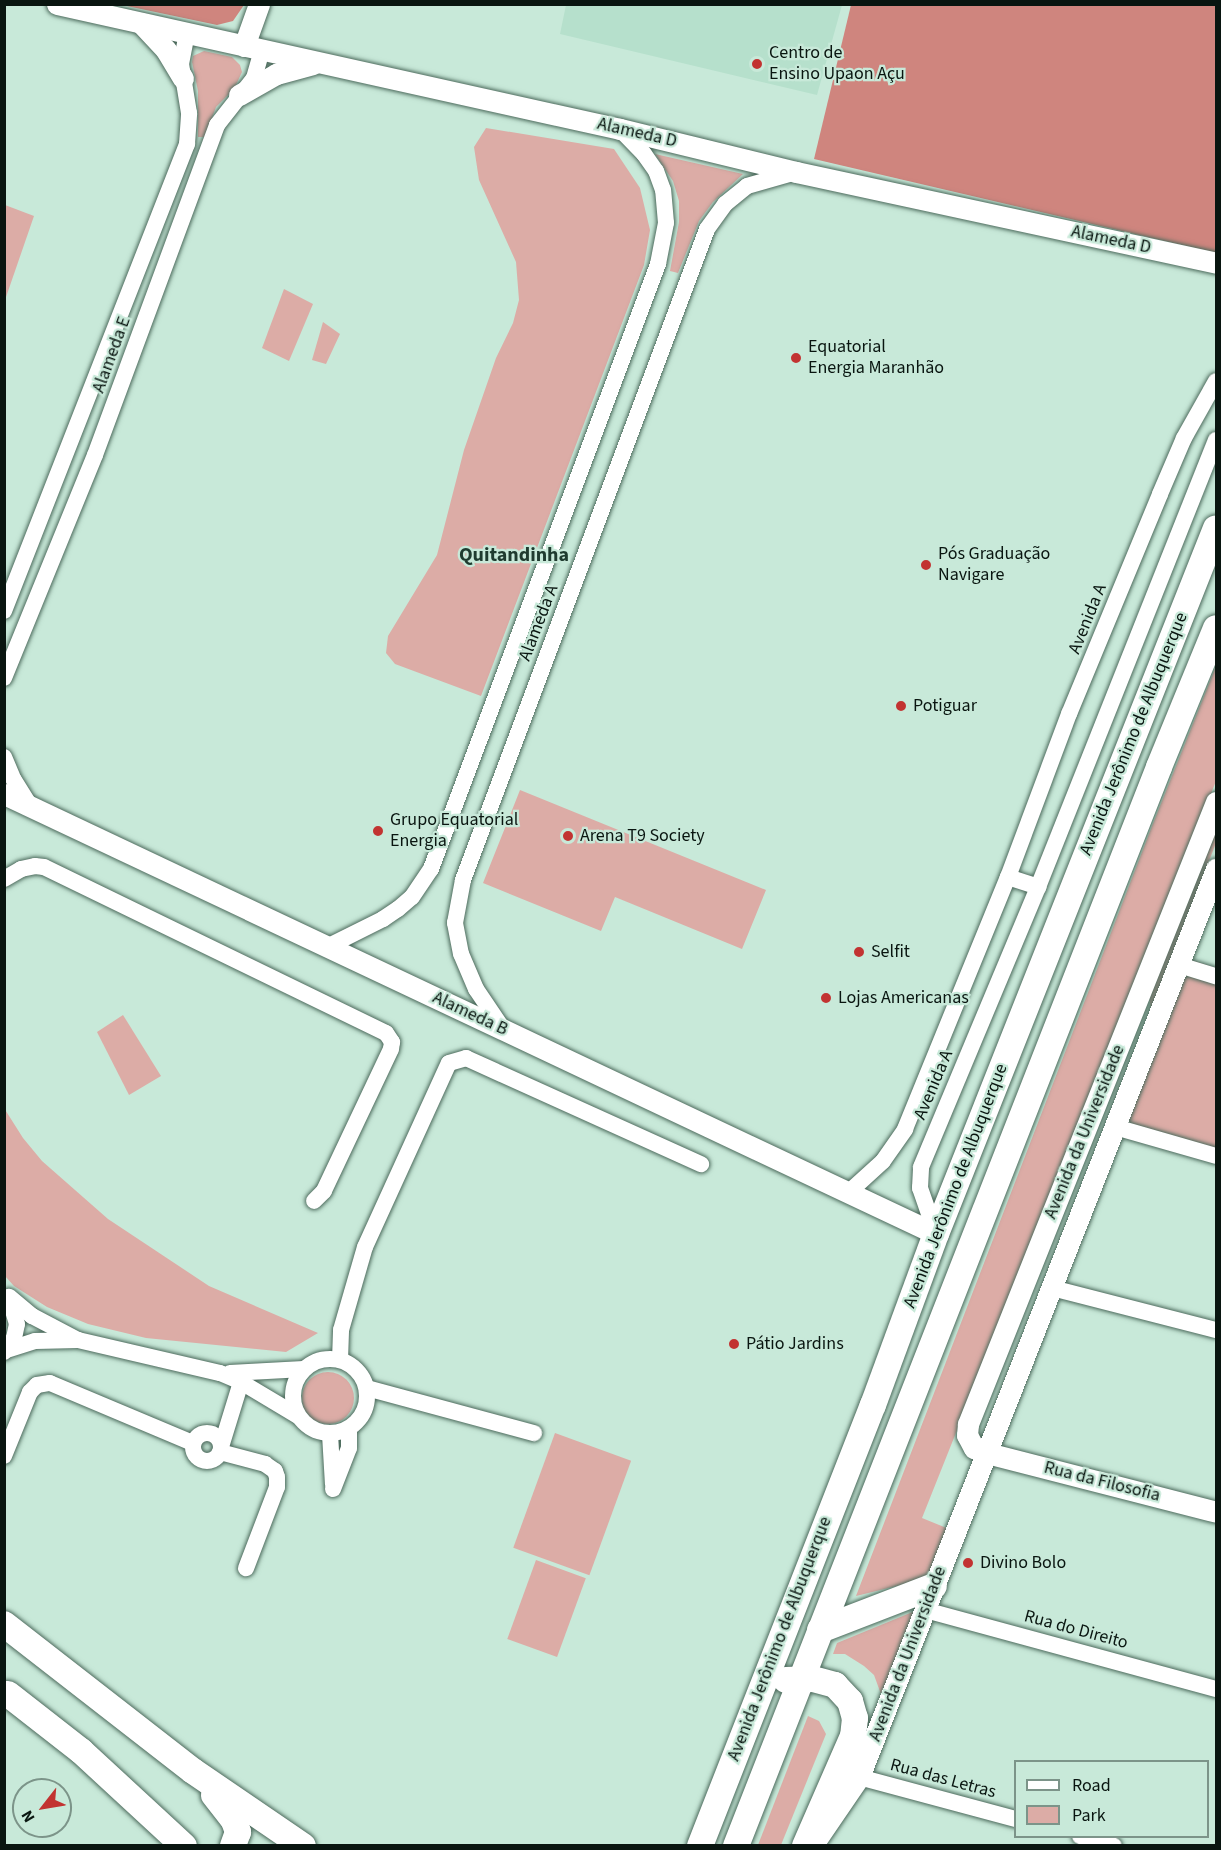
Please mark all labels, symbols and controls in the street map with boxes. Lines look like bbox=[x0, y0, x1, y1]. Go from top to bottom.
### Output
place label: Centro de Ensino Upaon Açu bbox=[769, 43, 905, 86]
marker: Centro de Ensino Upaon Açu bbox=[750, 57, 764, 71]
street label: Alameda D bbox=[595, 113, 679, 153]
street label: Alameda D bbox=[1069, 221, 1153, 259]
street label: Alameda E bbox=[88, 314, 136, 396]
place label: Equatorial Energia Maranhão bbox=[808, 337, 944, 380]
marker: Equatorial Energia Maranhão bbox=[789, 351, 803, 365]
district label: Quitandinha bbox=[459, 543, 569, 567]
place label: Pós Graduação Navigare bbox=[938, 544, 1050, 586]
marker: Pós Graduação Navigare bbox=[919, 558, 933, 572]
street label: Avenida A bbox=[1064, 581, 1112, 657]
street label: Alameda A bbox=[515, 582, 563, 664]
street label: Avenida Jerônimo de Albuquerque bbox=[1075, 609, 1193, 859]
place label: Potiguar bbox=[913, 695, 977, 717]
marker: Potiguar bbox=[894, 699, 908, 713]
place label: Grupo Equatorial Energia bbox=[390, 810, 518, 852]
marker: Grupo Equatorial Energia bbox=[371, 824, 385, 838]
place label: Arena T9 Society bbox=[580, 825, 705, 847]
marker: Arena T9 Society bbox=[561, 829, 575, 843]
place label: Selfit bbox=[871, 941, 910, 963]
marker: Selfit bbox=[852, 945, 866, 959]
street label: Alameda B bbox=[429, 987, 511, 1041]
place label: Lojas Americanas bbox=[838, 987, 969, 1009]
marker: Lojas Americanas bbox=[819, 991, 833, 1005]
street label: Avenida da Universidade bbox=[1040, 1042, 1130, 1222]
street label: Avenida A bbox=[910, 1047, 958, 1123]
street label: Avenida Jerônimo de Albuquerque bbox=[899, 1061, 1013, 1311]
place label: Pátio Jardins bbox=[746, 1333, 844, 1355]
marker: Pátio Jardins bbox=[727, 1337, 741, 1351]
street label: Rua da Filosofia bbox=[1042, 1457, 1162, 1507]
street label: Avenida Jerônimo de Albuquerque bbox=[723, 1514, 837, 1764]
place label: Divino Bolo bbox=[980, 1552, 1066, 1574]
marker: Divino Bolo bbox=[961, 1556, 975, 1570]
street label: Avenida da Universidade bbox=[865, 1563, 951, 1745]
street label: Rua do Direito bbox=[1022, 1606, 1130, 1654]
street label: Rua das Letras bbox=[888, 1754, 998, 1804]
legend bbox=[1014, 1760, 1209, 1838]
text: Road bbox=[1072, 1773, 1111, 1798]
north arrow bbox=[12, 1778, 72, 1838]
text: Park bbox=[1072, 1803, 1106, 1828]
text: N bbox=[16, 1806, 40, 1826]

